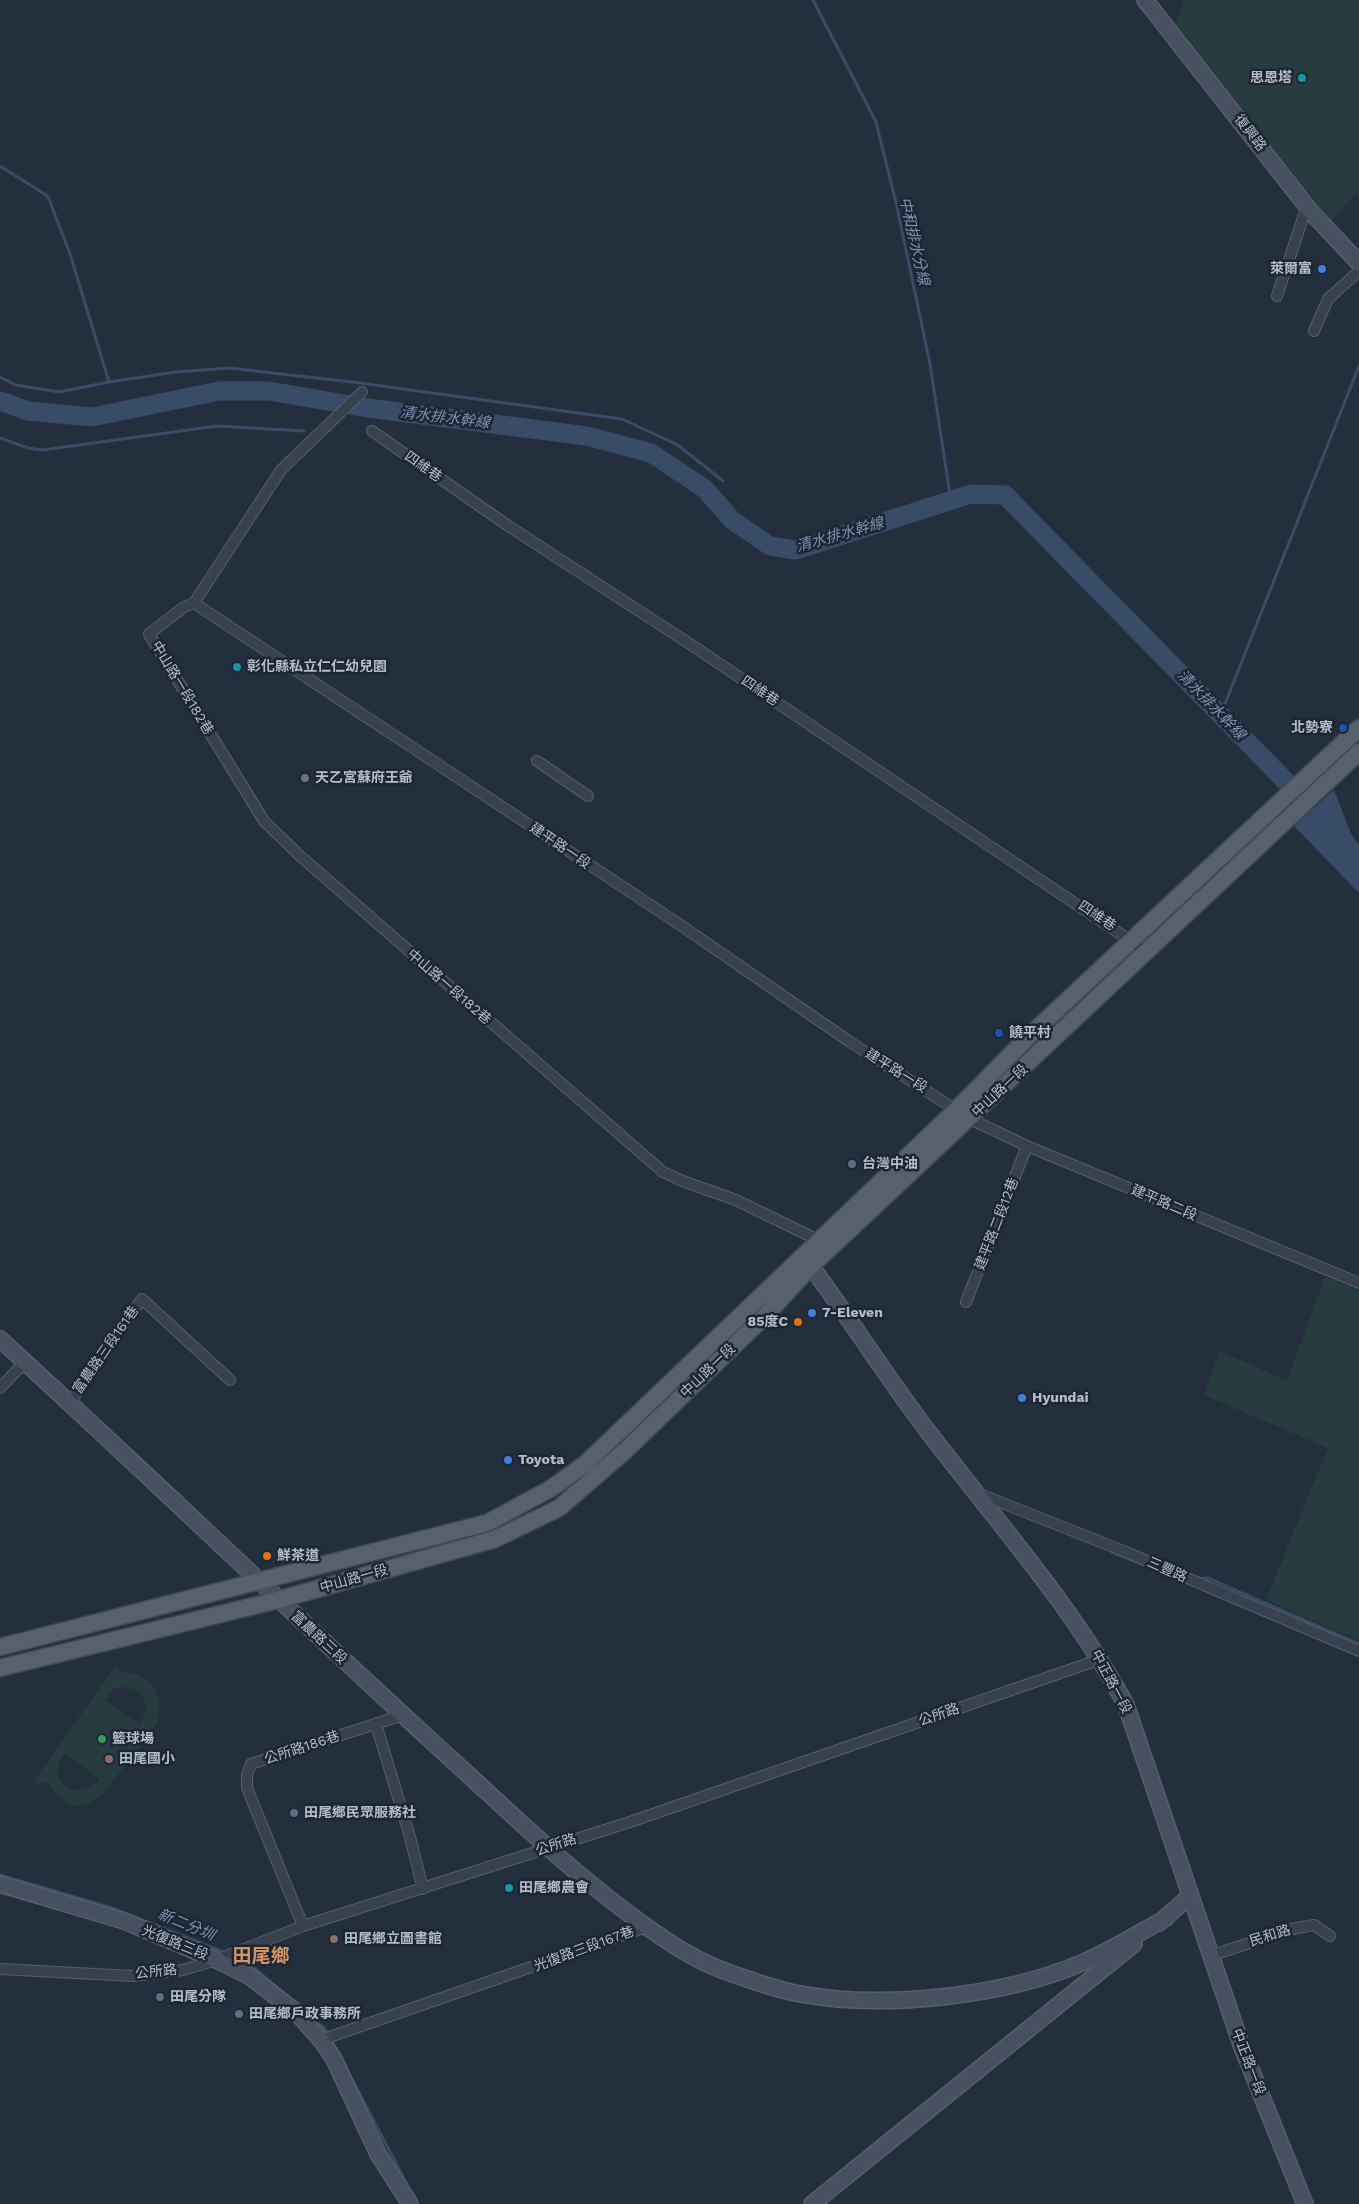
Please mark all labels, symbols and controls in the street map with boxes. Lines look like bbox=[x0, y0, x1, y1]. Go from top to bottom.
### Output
place label: 思恩塔 bbox=[1250, 70, 1292, 86]
marker: 思恩塔 bbox=[1296, 72, 1308, 84]
street label: 復興路 bbox=[1230, 111, 1270, 155]
water label: 中和排水分線 bbox=[895, 195, 933, 287]
place label: 萊爾富 bbox=[1270, 261, 1312, 277]
marker: 萊爾富 bbox=[1316, 263, 1328, 275]
water label: 清水排水幹線 bbox=[399, 404, 491, 432]
street label: 四維巷 bbox=[401, 448, 445, 486]
water label: 清水排水幹線 bbox=[794, 514, 886, 556]
street label: 中山路一段182巷 bbox=[147, 638, 217, 738]
place label: 彰化縣私立仁仁幼兒園 bbox=[247, 659, 387, 675]
marker: 彰化縣私立仁仁幼兒園 bbox=[231, 661, 243, 673]
water label: 清水排水幹線 bbox=[1173, 666, 1249, 744]
street label: 四維巷 bbox=[738, 672, 782, 710]
place label: 北勢寮 bbox=[1291, 720, 1333, 736]
marker: 北勢寮 bbox=[1337, 722, 1349, 734]
place label: 天乙宮蘇府王爺 bbox=[315, 770, 413, 786]
marker: 天乙宮蘇府王爺 bbox=[299, 772, 311, 784]
street label: 建平路一段 bbox=[526, 819, 594, 873]
street label: 四維巷 bbox=[1075, 897, 1119, 935]
street label: 中山路一段182巷 bbox=[403, 946, 495, 1028]
place label: 饒平村 bbox=[1009, 1025, 1051, 1041]
marker: 饒平村 bbox=[993, 1027, 1005, 1039]
street label: 建平路一段 bbox=[862, 1045, 930, 1097]
street label: 中山路一段 bbox=[969, 1061, 1031, 1121]
place label: 台灣中油 bbox=[862, 1156, 918, 1172]
marker: 台灣中油 bbox=[846, 1158, 858, 1170]
street label: 建平路二段12巷 bbox=[972, 1175, 1022, 1273]
street label: 建平路二段 bbox=[1129, 1182, 1199, 1224]
street label: 富農路三段161巷 bbox=[69, 1303, 143, 1397]
place label: 7-Eleven bbox=[822, 1305, 883, 1321]
marker: 7-Eleven bbox=[806, 1307, 818, 1319]
place label: 85度C bbox=[748, 1314, 788, 1330]
marker: 85度C bbox=[792, 1316, 804, 1328]
street label: 中山路一段 bbox=[677, 1341, 739, 1401]
place label: Hyundai bbox=[1032, 1390, 1089, 1406]
marker: Hyundai bbox=[1016, 1392, 1028, 1404]
place label: Toyota bbox=[518, 1452, 564, 1468]
marker: Toyota bbox=[502, 1454, 514, 1466]
place label: 鮮茶道 bbox=[277, 1548, 319, 1564]
marker: 鮮茶道 bbox=[261, 1550, 273, 1562]
street label: 三豐路 bbox=[1144, 1554, 1190, 1586]
street label: 中山路一段 bbox=[318, 1561, 390, 1597]
street label: 富農路三段 bbox=[288, 1608, 350, 1668]
street label: 中正路一段 bbox=[1087, 1647, 1135, 1717]
street label: 公所路 bbox=[916, 1700, 962, 1730]
street label: 公所路186巷 bbox=[262, 1728, 342, 1768]
place label: 籃球場 bbox=[112, 1731, 154, 1747]
marker: 籃球場 bbox=[96, 1733, 108, 1745]
place label: 田尾國小 bbox=[119, 1751, 175, 1767]
marker: 田尾國小 bbox=[103, 1753, 115, 1765]
place label: 田尾鄉民眾服務社 bbox=[304, 1805, 416, 1821]
marker: 田尾鄉民眾服務社 bbox=[288, 1807, 300, 1819]
street label: 公所路 bbox=[533, 1831, 579, 1859]
place label: 田尾鄉農會 bbox=[519, 1880, 589, 1896]
marker: 田尾鄉農會 bbox=[503, 1882, 515, 1894]
water label: 新二分圳 bbox=[155, 1905, 217, 1945]
street label: 光復路三段 bbox=[139, 1922, 211, 1964]
street label: 民和路 bbox=[1247, 1922, 1293, 1950]
street label: 光復路三段167巷 bbox=[531, 1923, 637, 1975]
place label: 田尾鄉立圖書館 bbox=[344, 1931, 442, 1947]
marker: 田尾鄉立圖書館 bbox=[328, 1933, 340, 1945]
district label: 田尾鄉 bbox=[233, 1945, 289, 1967]
street label: 公所路 bbox=[134, 1961, 178, 1983]
place label: 田尾分隊 bbox=[170, 1989, 226, 2005]
marker: 田尾分隊 bbox=[154, 1991, 166, 2003]
place label: 田尾鄉戶政事務所 bbox=[249, 2006, 361, 2022]
marker: 田尾鄉戶政事務所 bbox=[233, 2008, 245, 2020]
street label: 中正路一段 bbox=[1228, 2026, 1268, 2098]

